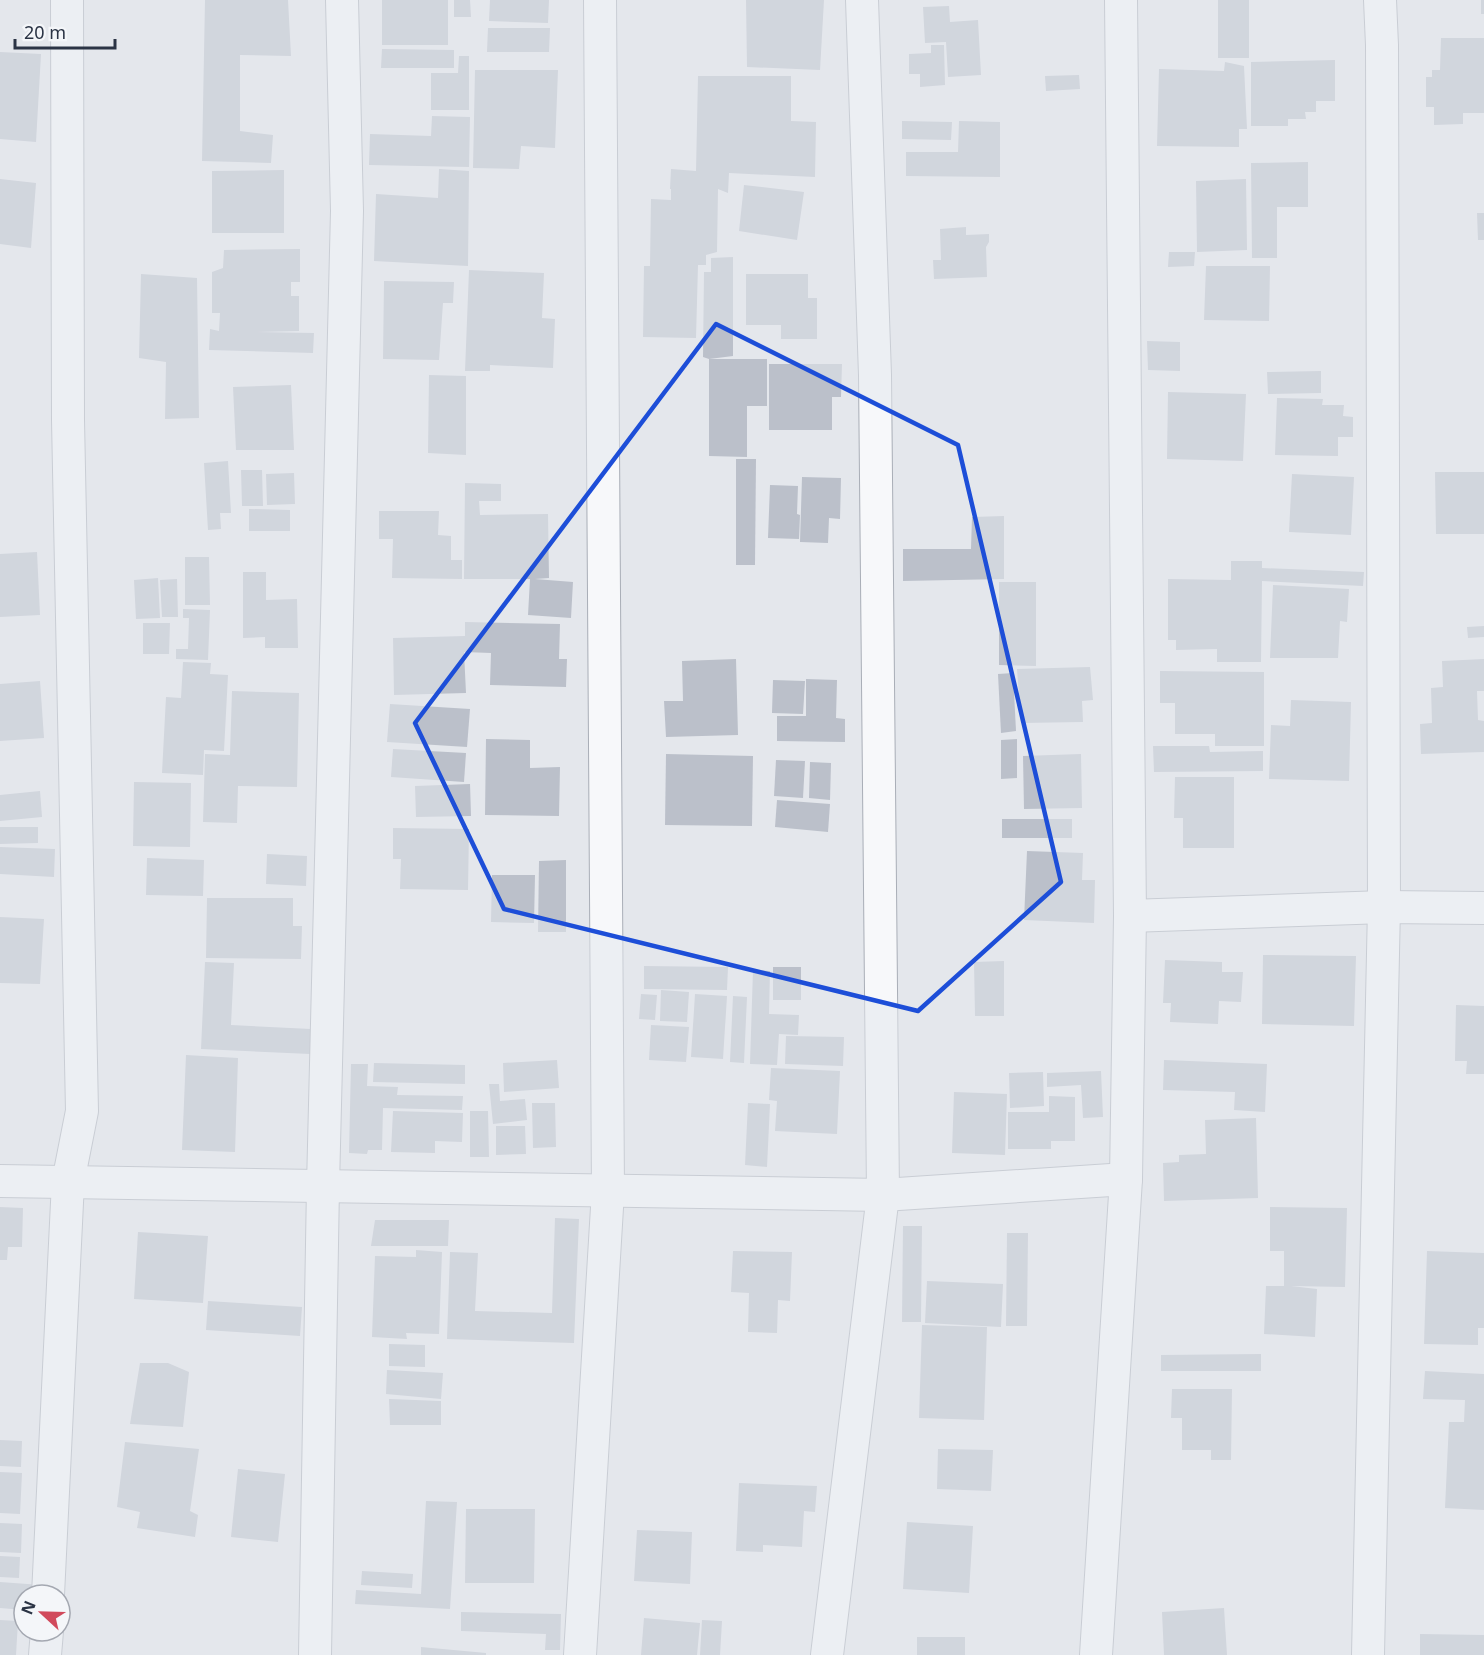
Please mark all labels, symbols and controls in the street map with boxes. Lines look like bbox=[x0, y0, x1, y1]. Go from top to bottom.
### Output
scale bar bbox=[15, 12, 116, 50]
text: 20 m bbox=[24, 20, 66, 44]
north arrow bbox=[12, 1583, 72, 1643]
text: N bbox=[15, 1597, 41, 1618]

